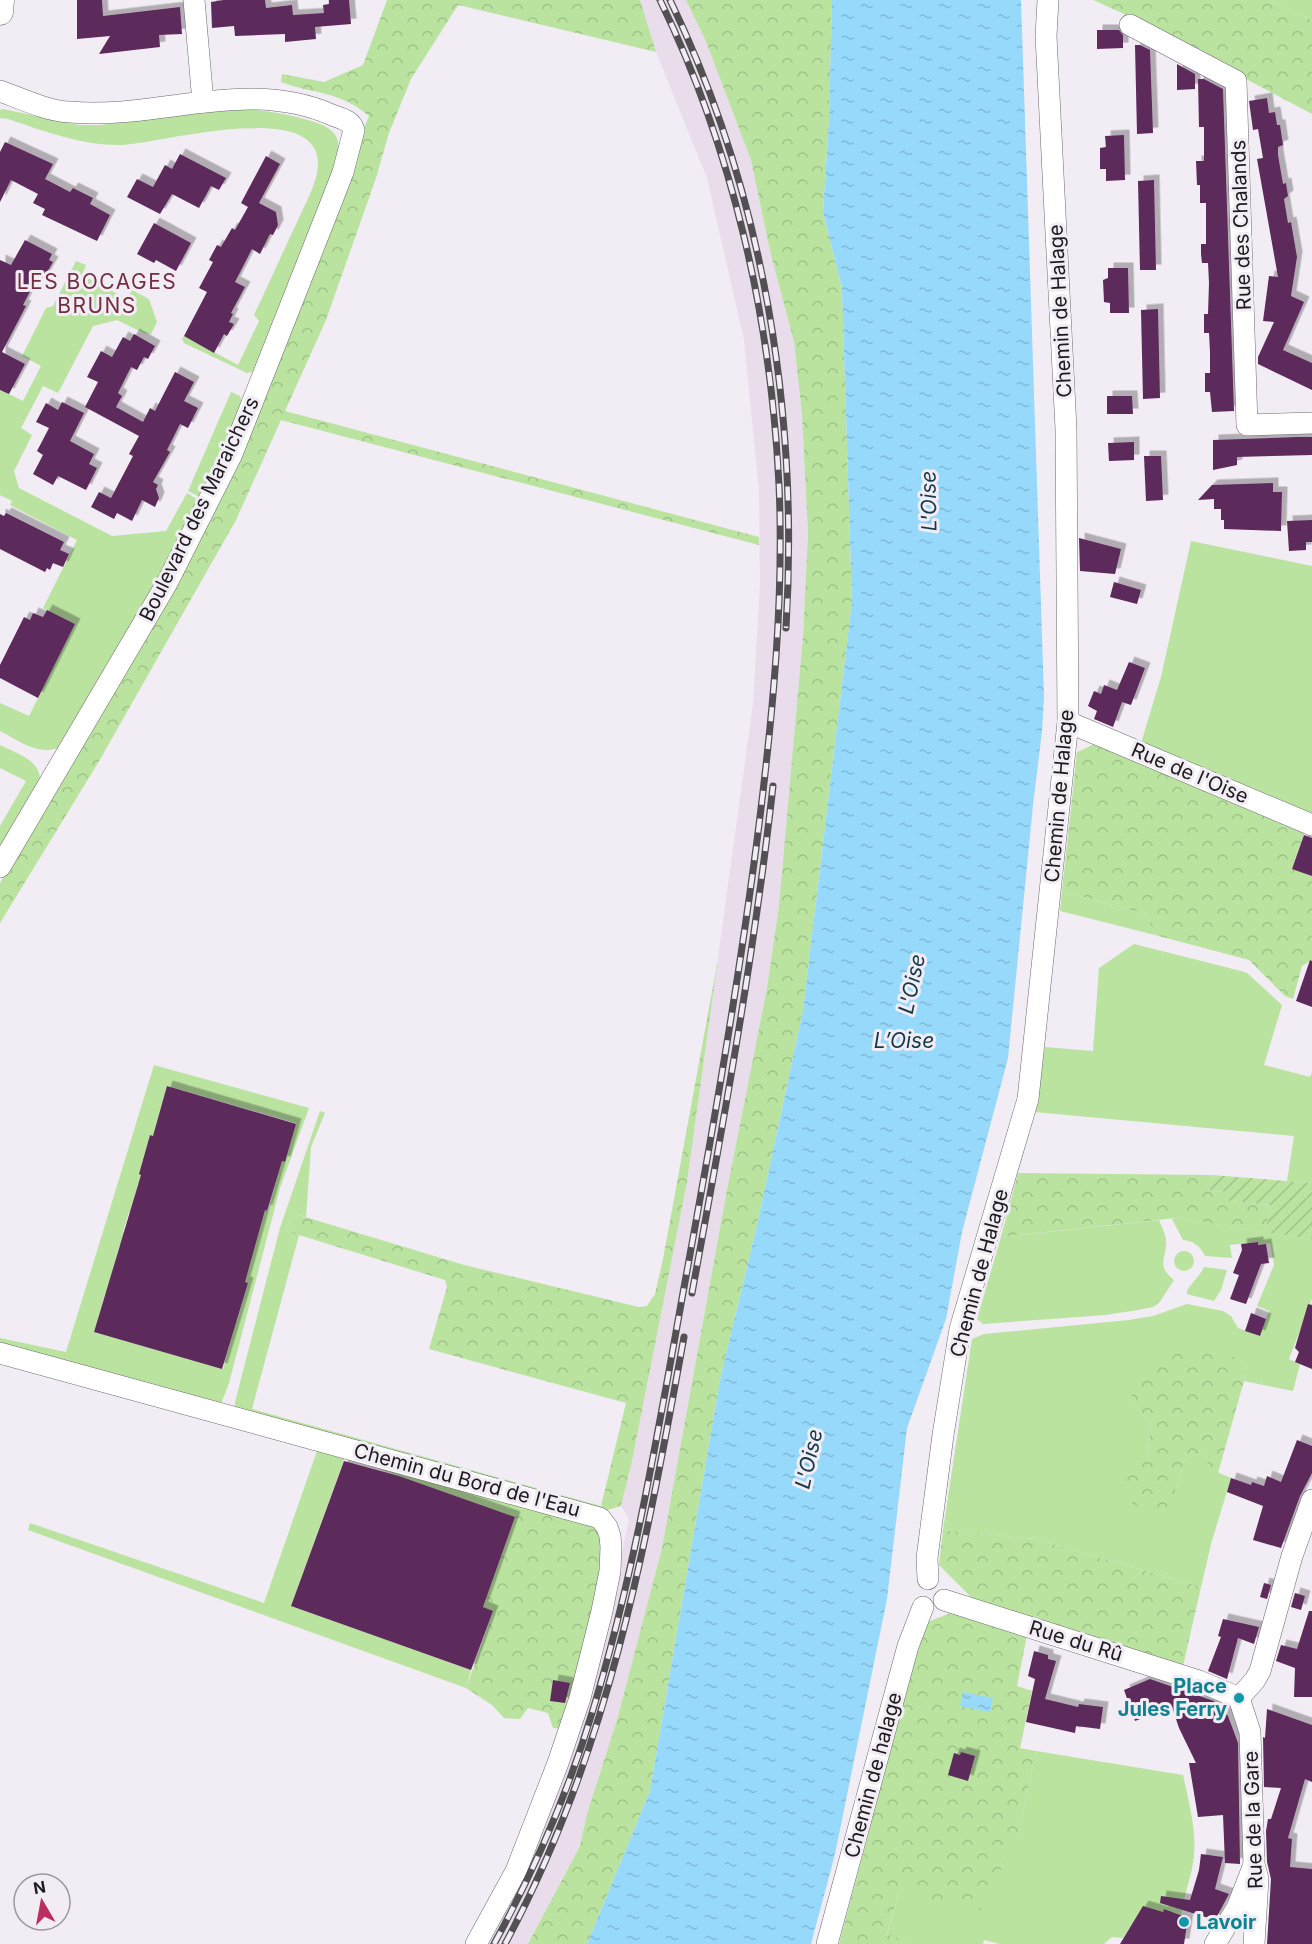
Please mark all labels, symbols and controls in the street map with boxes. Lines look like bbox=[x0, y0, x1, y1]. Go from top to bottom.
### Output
street label: Rue des Chalands bbox=[1226, 139, 1256, 311]
street label: Chemin de Halage bbox=[1043, 224, 1077, 398]
district label: LES BOCAGES BRUNS bbox=[17, 269, 177, 318]
street label: Boulevard des Maraichers bbox=[134, 393, 264, 625]
water label: L'Oise bbox=[915, 470, 942, 532]
street label: Chemin de Halage bbox=[1039, 709, 1079, 883]
street label: Rue de l'Oise bbox=[1128, 738, 1252, 808]
water label: L'Oise bbox=[893, 952, 930, 1016]
water label: L’Oise bbox=[874, 1028, 934, 1053]
street label: Chemin de Halage bbox=[945, 1186, 1013, 1360]
water label: L'Oise bbox=[790, 1427, 828, 1491]
street label: Chemin du Bord de l'Eau bbox=[351, 1438, 583, 1522]
street label: Rue du Rû bbox=[1026, 1615, 1126, 1667]
place label: Place Jules Ferry bbox=[1118, 1674, 1227, 1721]
street label: Chemin de halage bbox=[839, 1690, 907, 1860]
marker: Place Jules Ferry bbox=[1232, 1691, 1246, 1705]
street label: Rue de la Gare bbox=[1239, 1751, 1267, 1889]
north arrow bbox=[12, 1872, 72, 1932]
text: N bbox=[32, 1876, 47, 1898]
place label: Lavoir bbox=[1196, 1910, 1256, 1934]
marker: Lavoir bbox=[1177, 1915, 1191, 1929]

